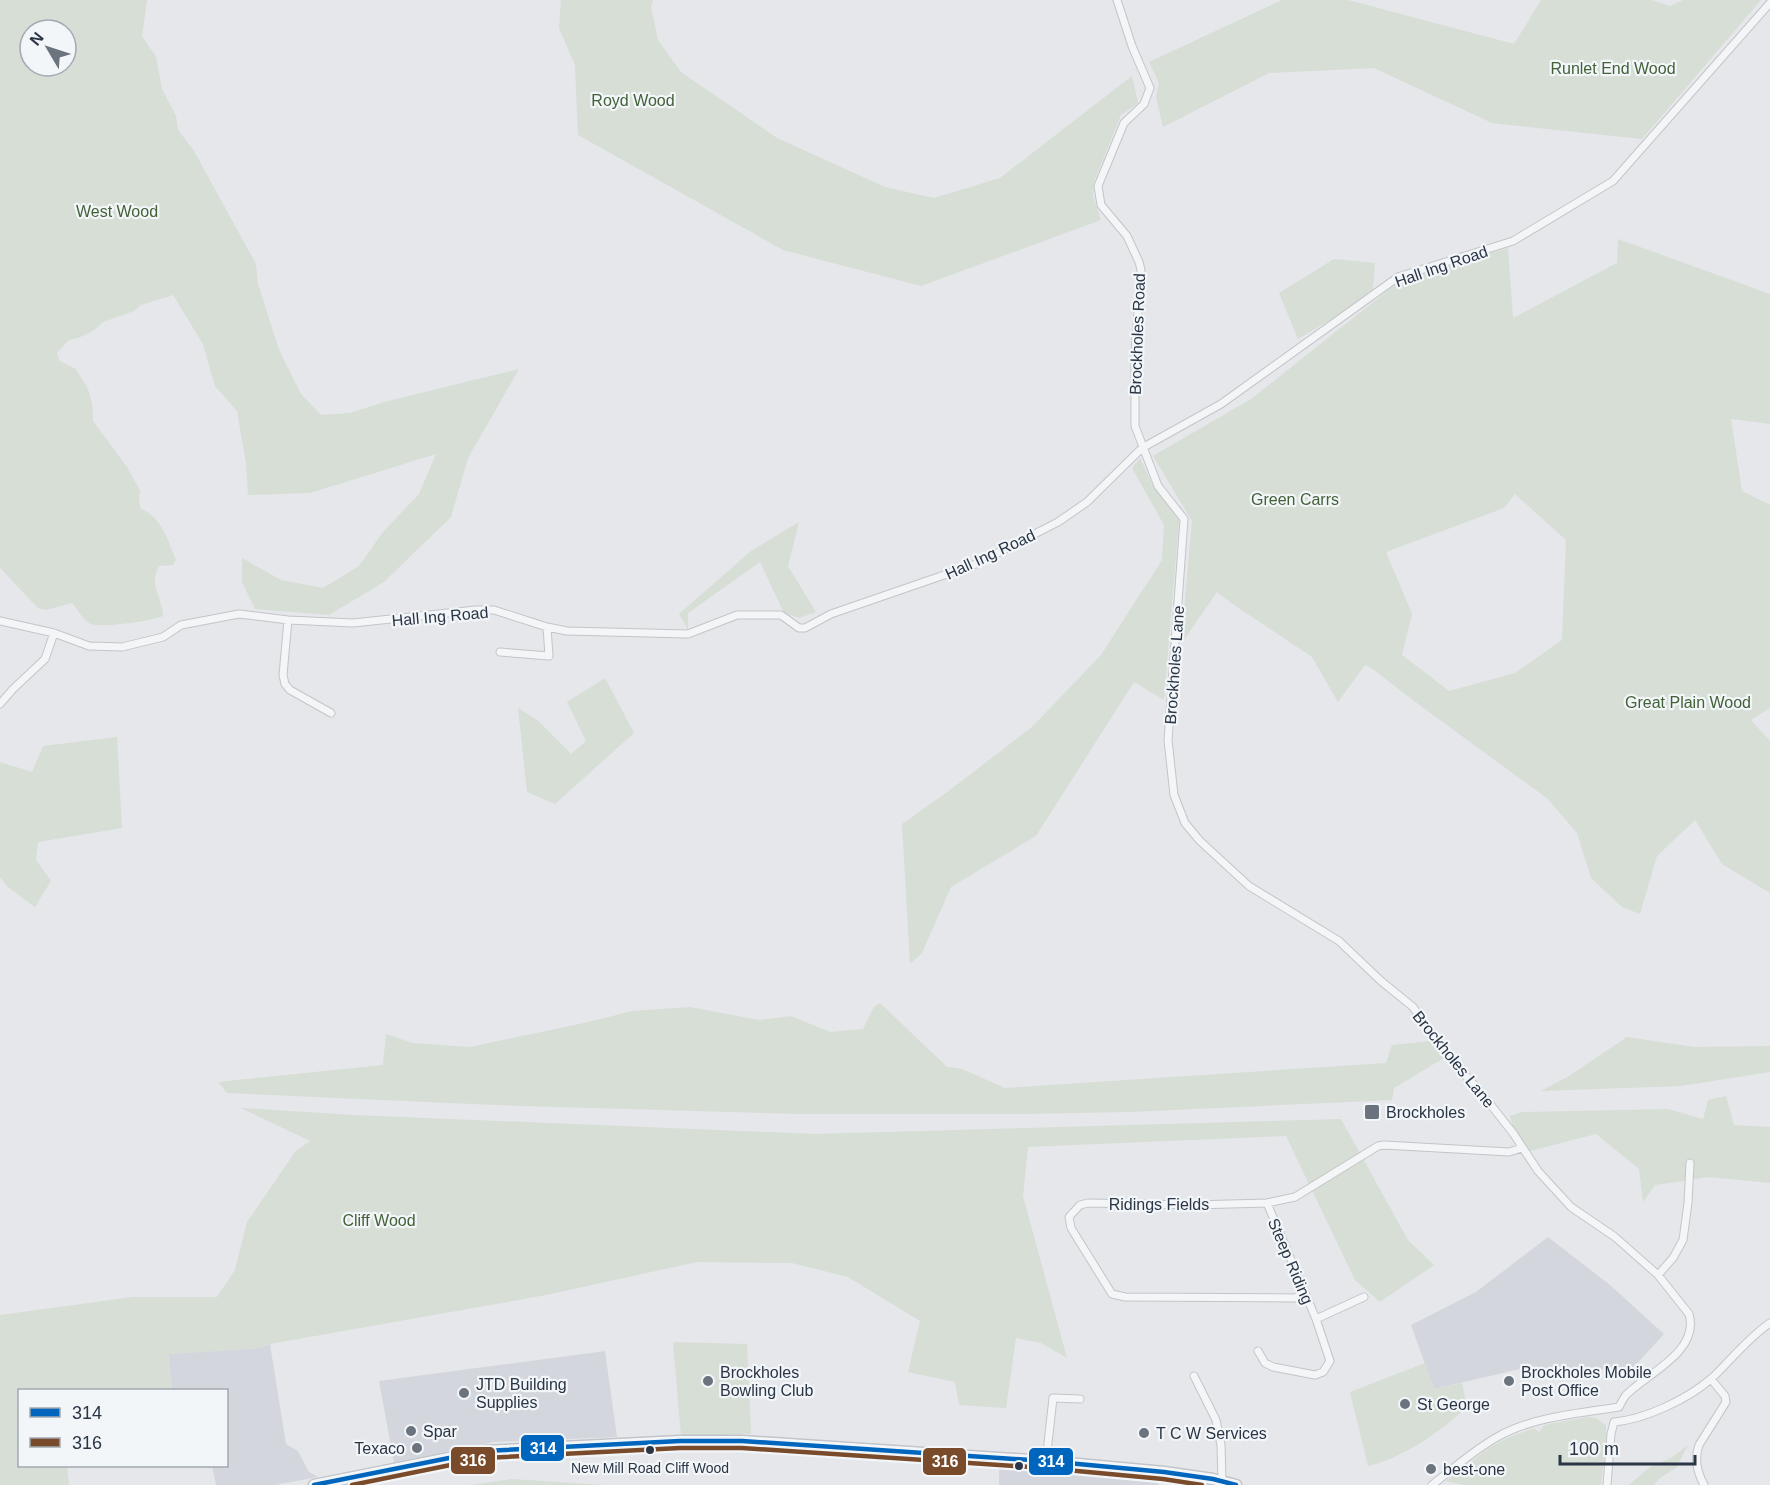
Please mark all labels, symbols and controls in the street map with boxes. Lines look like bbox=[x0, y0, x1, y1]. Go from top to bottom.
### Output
north arrow bbox=[18, 18, 78, 78]
text: N bbox=[26, 29, 47, 49]
park label: Runlet End Wood bbox=[1550, 60, 1676, 77]
park label: Royd Wood bbox=[591, 92, 675, 109]
park label: West Wood bbox=[76, 203, 158, 220]
street label: Hall Ing Road bbox=[1393, 243, 1490, 290]
street label: Brockholes Road bbox=[1127, 273, 1148, 395]
park label: Green Carrs bbox=[1251, 491, 1339, 508]
street label: Hall Ing Road bbox=[943, 526, 1038, 583]
street label: Hall Ing Road bbox=[391, 604, 489, 629]
street label: Brockholes Lane bbox=[1162, 605, 1187, 725]
park label: Great Plain Wood bbox=[1625, 694, 1751, 711]
street label: Brockholes Lane bbox=[1409, 1007, 1499, 1111]
place label: Brockholes bbox=[1386, 1102, 1465, 1122]
marker: Brockholes bbox=[1363, 1103, 1381, 1121]
street label: Ridings Fields bbox=[1109, 1196, 1209, 1213]
park label: Cliff Wood bbox=[342, 1212, 416, 1229]
street label: Steep Riding bbox=[1265, 1216, 1316, 1307]
place label: Brockholes Bowling Club bbox=[720, 1364, 813, 1399]
place label: Brockholes Mobile Post Office bbox=[1521, 1364, 1652, 1399]
marker: Brockholes Bowling Club bbox=[701, 1374, 715, 1388]
marker: Brockholes Mobile Post Office bbox=[1502, 1374, 1516, 1388]
place label: JTD Building Supplies bbox=[476, 1376, 567, 1411]
marker: JTD Building Supplies bbox=[457, 1386, 471, 1400]
legend bbox=[18, 1389, 228, 1467]
place label: St George bbox=[1417, 1396, 1490, 1413]
marker: St George bbox=[1398, 1397, 1412, 1411]
text: 314 bbox=[72, 1403, 102, 1423]
place label: Spar bbox=[423, 1423, 457, 1440]
marker: Spar bbox=[404, 1424, 418, 1438]
place label: T C W Services bbox=[1156, 1425, 1267, 1442]
marker: T C W Services bbox=[1137, 1426, 1151, 1440]
scale bar bbox=[1560, 1428, 1695, 1466]
text: 316 bbox=[72, 1433, 102, 1453]
line badge: 314 bbox=[520, 1434, 565, 1462]
text: 100 m bbox=[1569, 1439, 1619, 1459]
place label: Texaco bbox=[354, 1440, 405, 1457]
text: 314 bbox=[530, 1440, 556, 1457]
marker: Texaco bbox=[410, 1441, 424, 1455]
marker: New Mill Road Cliff Wood bbox=[644, 1444, 656, 1456]
line badge: 316 bbox=[450, 1446, 496, 1475]
line badge: 316 bbox=[922, 1447, 967, 1476]
line badge: 314 bbox=[1028, 1447, 1074, 1476]
text: 316 bbox=[460, 1452, 486, 1469]
text: 316 bbox=[932, 1453, 958, 1470]
text: 314 bbox=[1038, 1453, 1064, 1470]
place label: New Mill Road Cliff Wood bbox=[571, 1460, 729, 1476]
unlabelled marker bbox=[1013, 1460, 1025, 1472]
place label: best-one bbox=[1443, 1461, 1505, 1478]
marker: best-one bbox=[1424, 1462, 1438, 1476]

